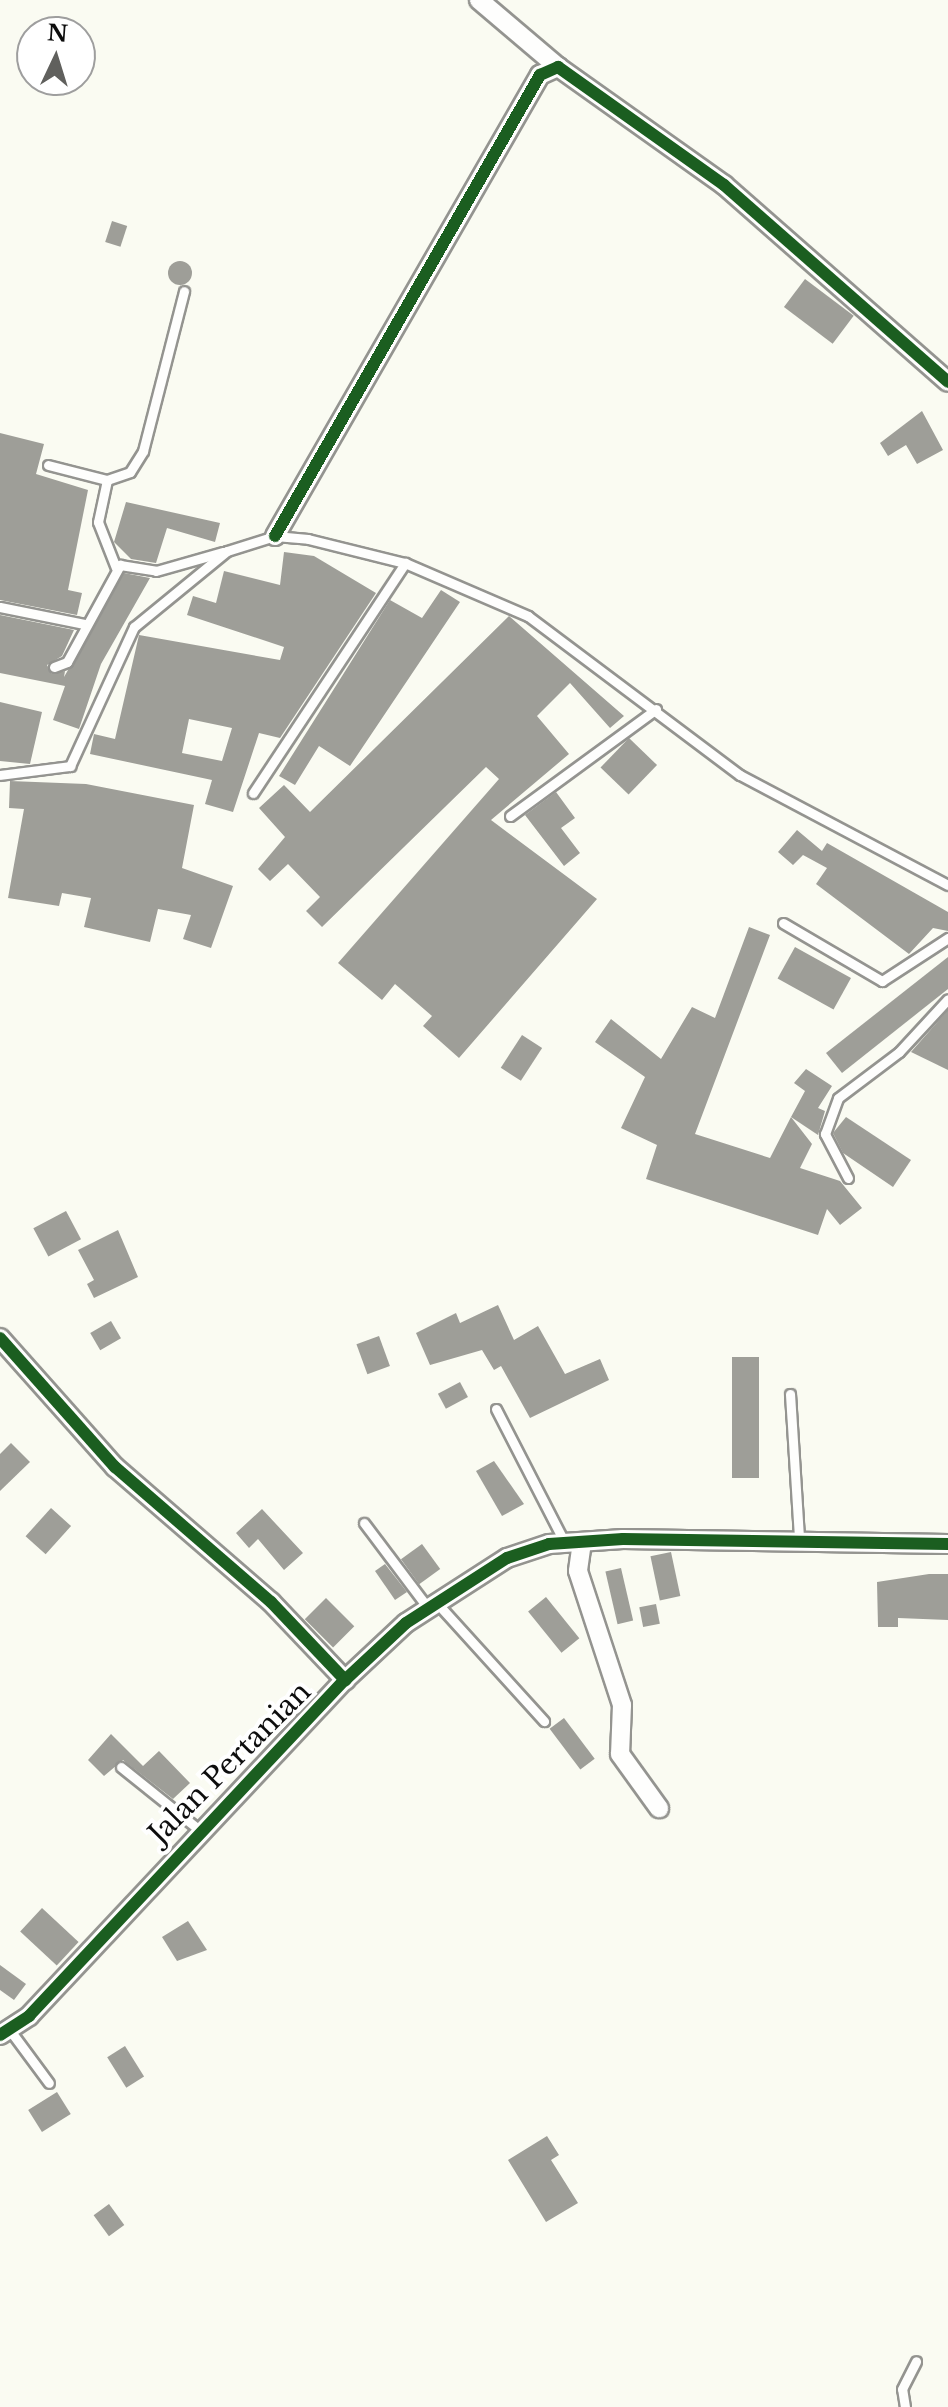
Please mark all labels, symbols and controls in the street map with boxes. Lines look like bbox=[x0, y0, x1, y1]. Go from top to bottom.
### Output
north arrow bbox=[16, 16, 96, 96]
text: N bbox=[46, 19, 69, 48]
street label: Jalan Pertanian bbox=[142, 1675, 318, 1851]

